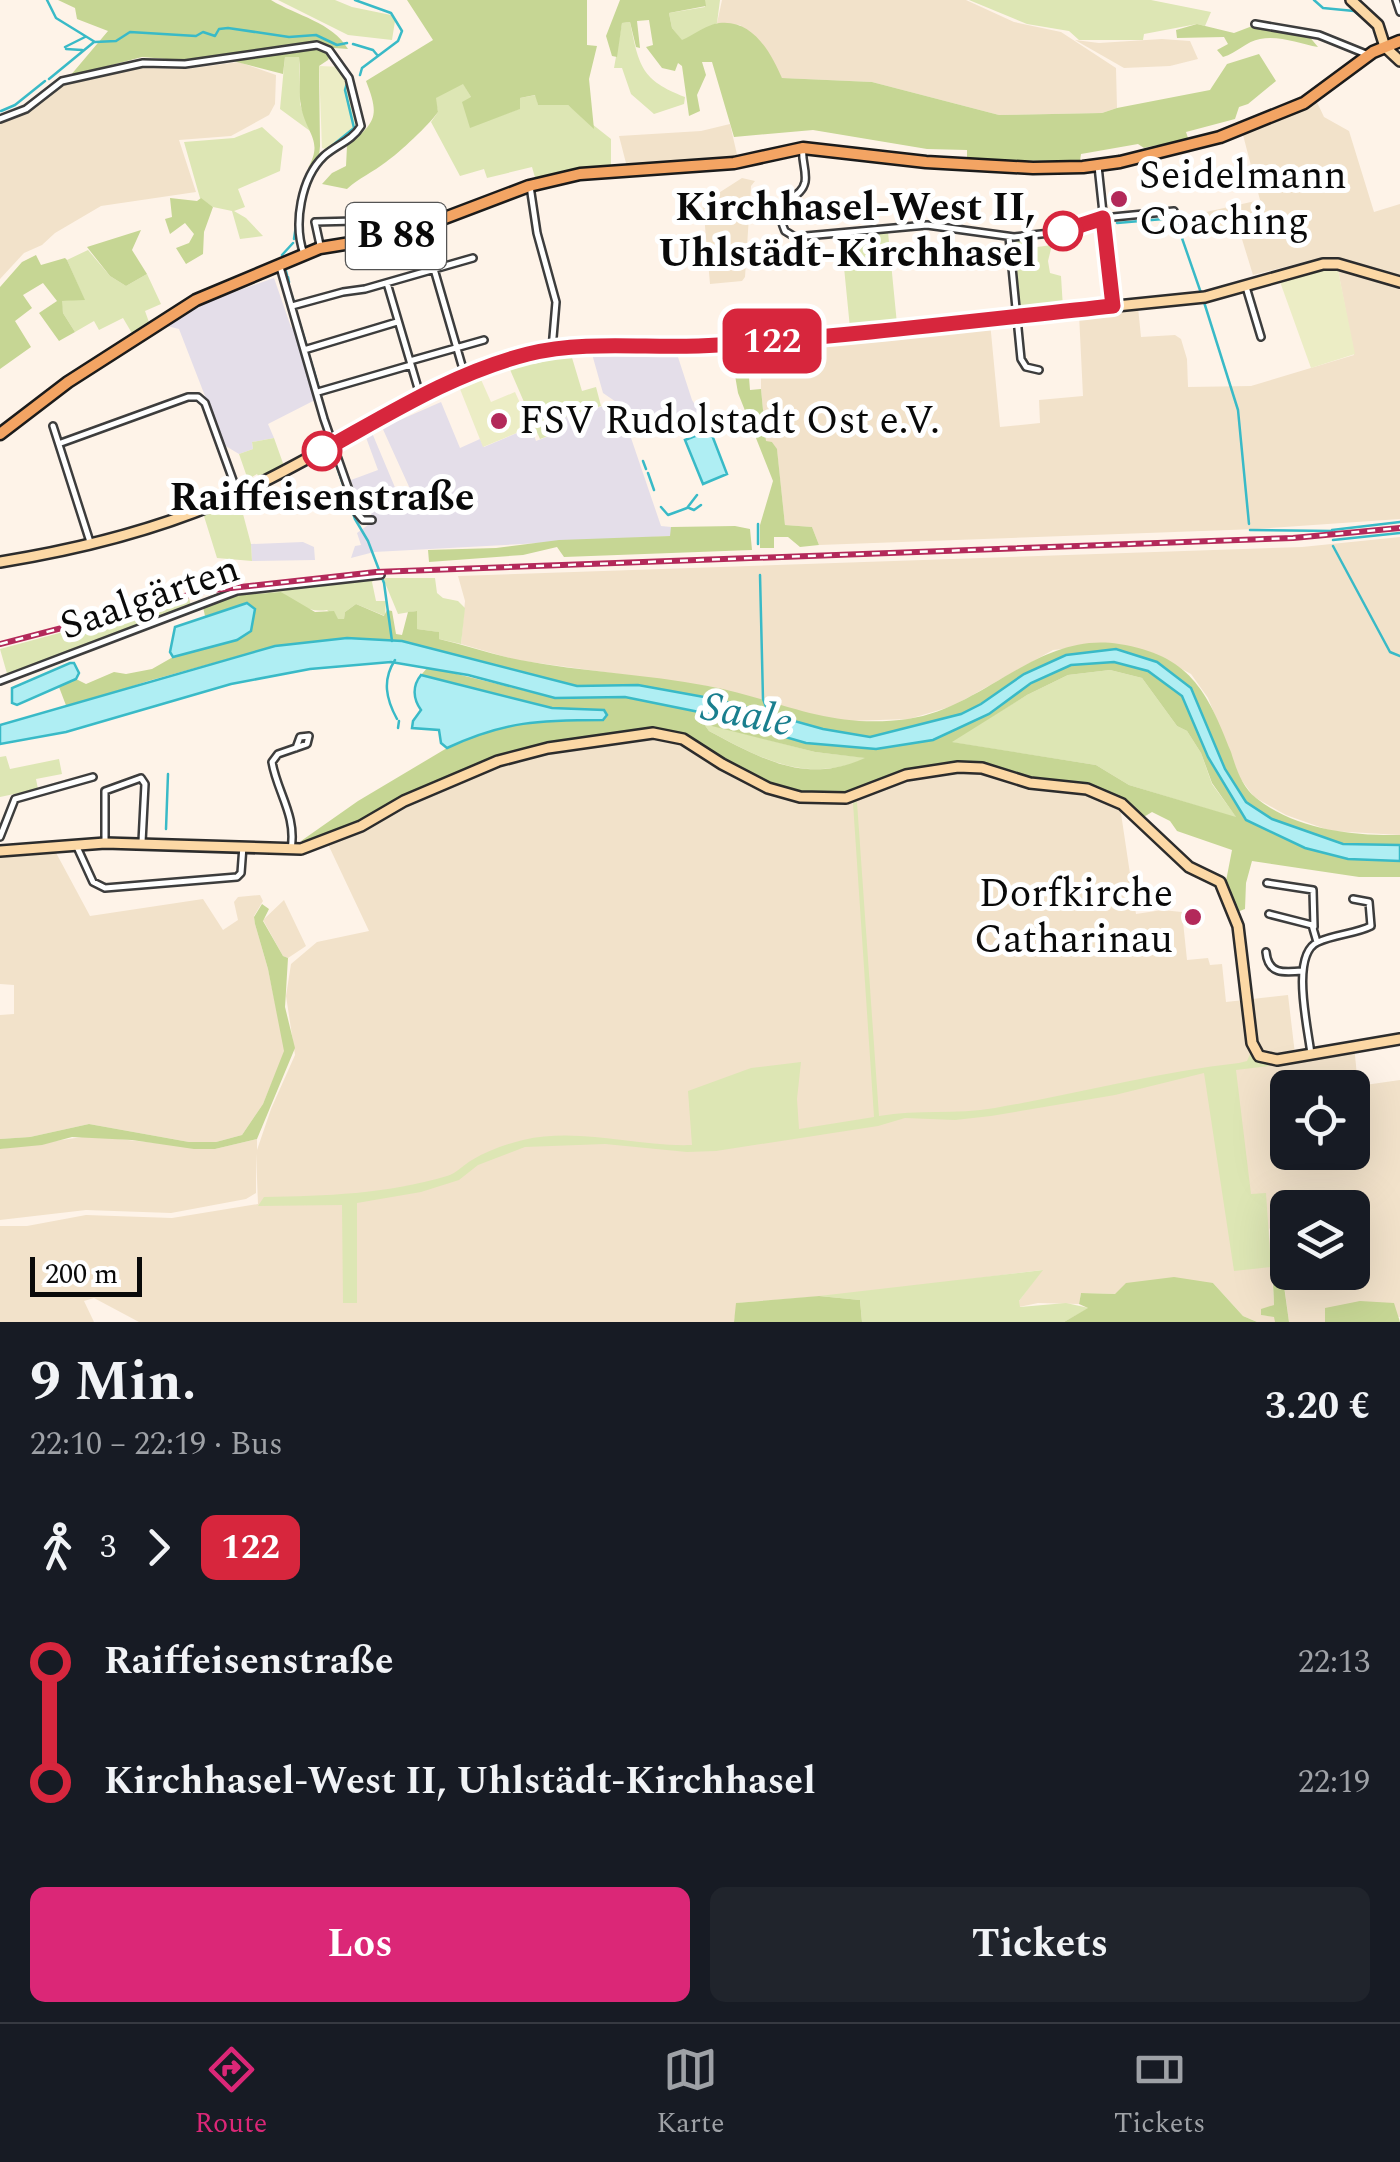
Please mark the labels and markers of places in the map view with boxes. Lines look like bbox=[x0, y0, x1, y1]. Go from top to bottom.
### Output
place label: Seidelmann Coaching bbox=[1139, 146, 1347, 253]
place label: Kirchhasel-West II, Uhlstädt-Kirchhasel bbox=[658, 178, 1036, 285]
marker: Seidelmann Coaching bbox=[1108, 188, 1130, 210]
marker: Kirchhasel-West II, Uhlstädt-Kirchhasel bbox=[1044, 212, 1082, 250]
place label: FSV Rudolstadt Ost e.V. bbox=[519, 391, 940, 452]
marker: FSV Rudolstadt Ost e.V. bbox=[488, 410, 510, 432]
marker: Raiffeisenstraße bbox=[303, 432, 341, 470]
place label: Raiffeisenstraße bbox=[170, 468, 474, 529]
place label: Dorfkirche Catharinau bbox=[974, 864, 1173, 971]
marker: Dorfkirche Catharinau bbox=[1182, 906, 1204, 928]

